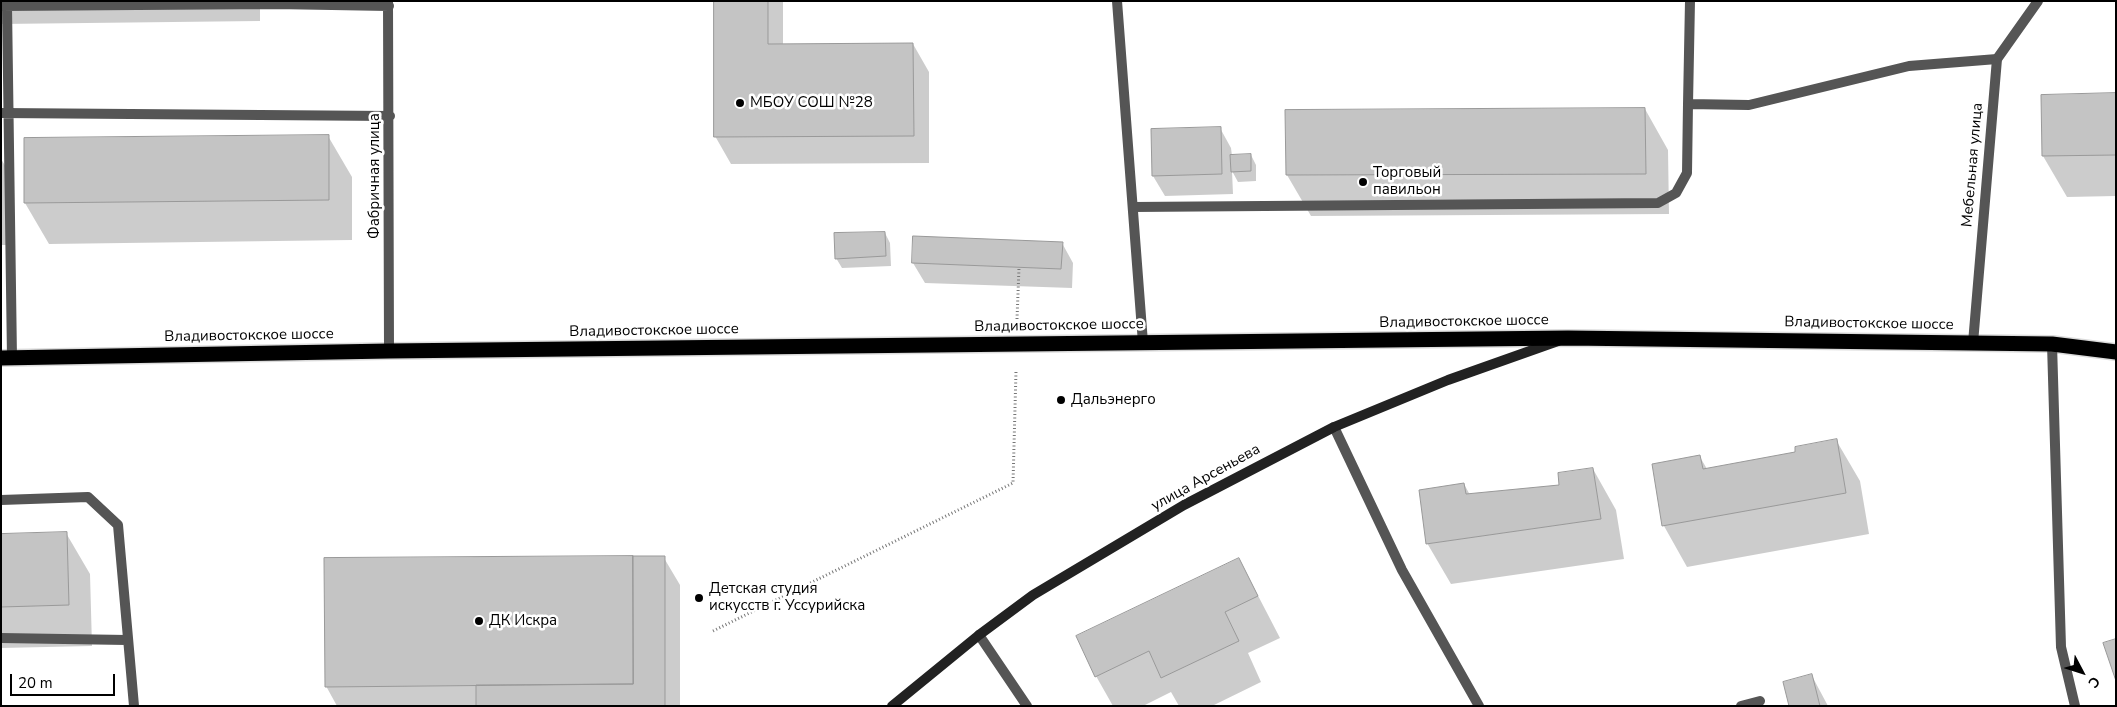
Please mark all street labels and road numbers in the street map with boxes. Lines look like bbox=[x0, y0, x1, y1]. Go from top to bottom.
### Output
street label: Мебельная улица bbox=[1959, 102, 1987, 228]
street label: Фабричная улица bbox=[366, 113, 384, 239]
street label: Владивостокское шоссе bbox=[1379, 312, 1549, 332]
street label: Владивостокское шоссе bbox=[1784, 314, 1954, 334]
street label: Владивостокское шоссе bbox=[974, 316, 1144, 336]
street label: Владивостокское шоссе bbox=[569, 321, 739, 341]
street label: Владивостокское шоссе bbox=[164, 326, 334, 346]
street label: улица Арсеньева bbox=[1148, 441, 1264, 515]

